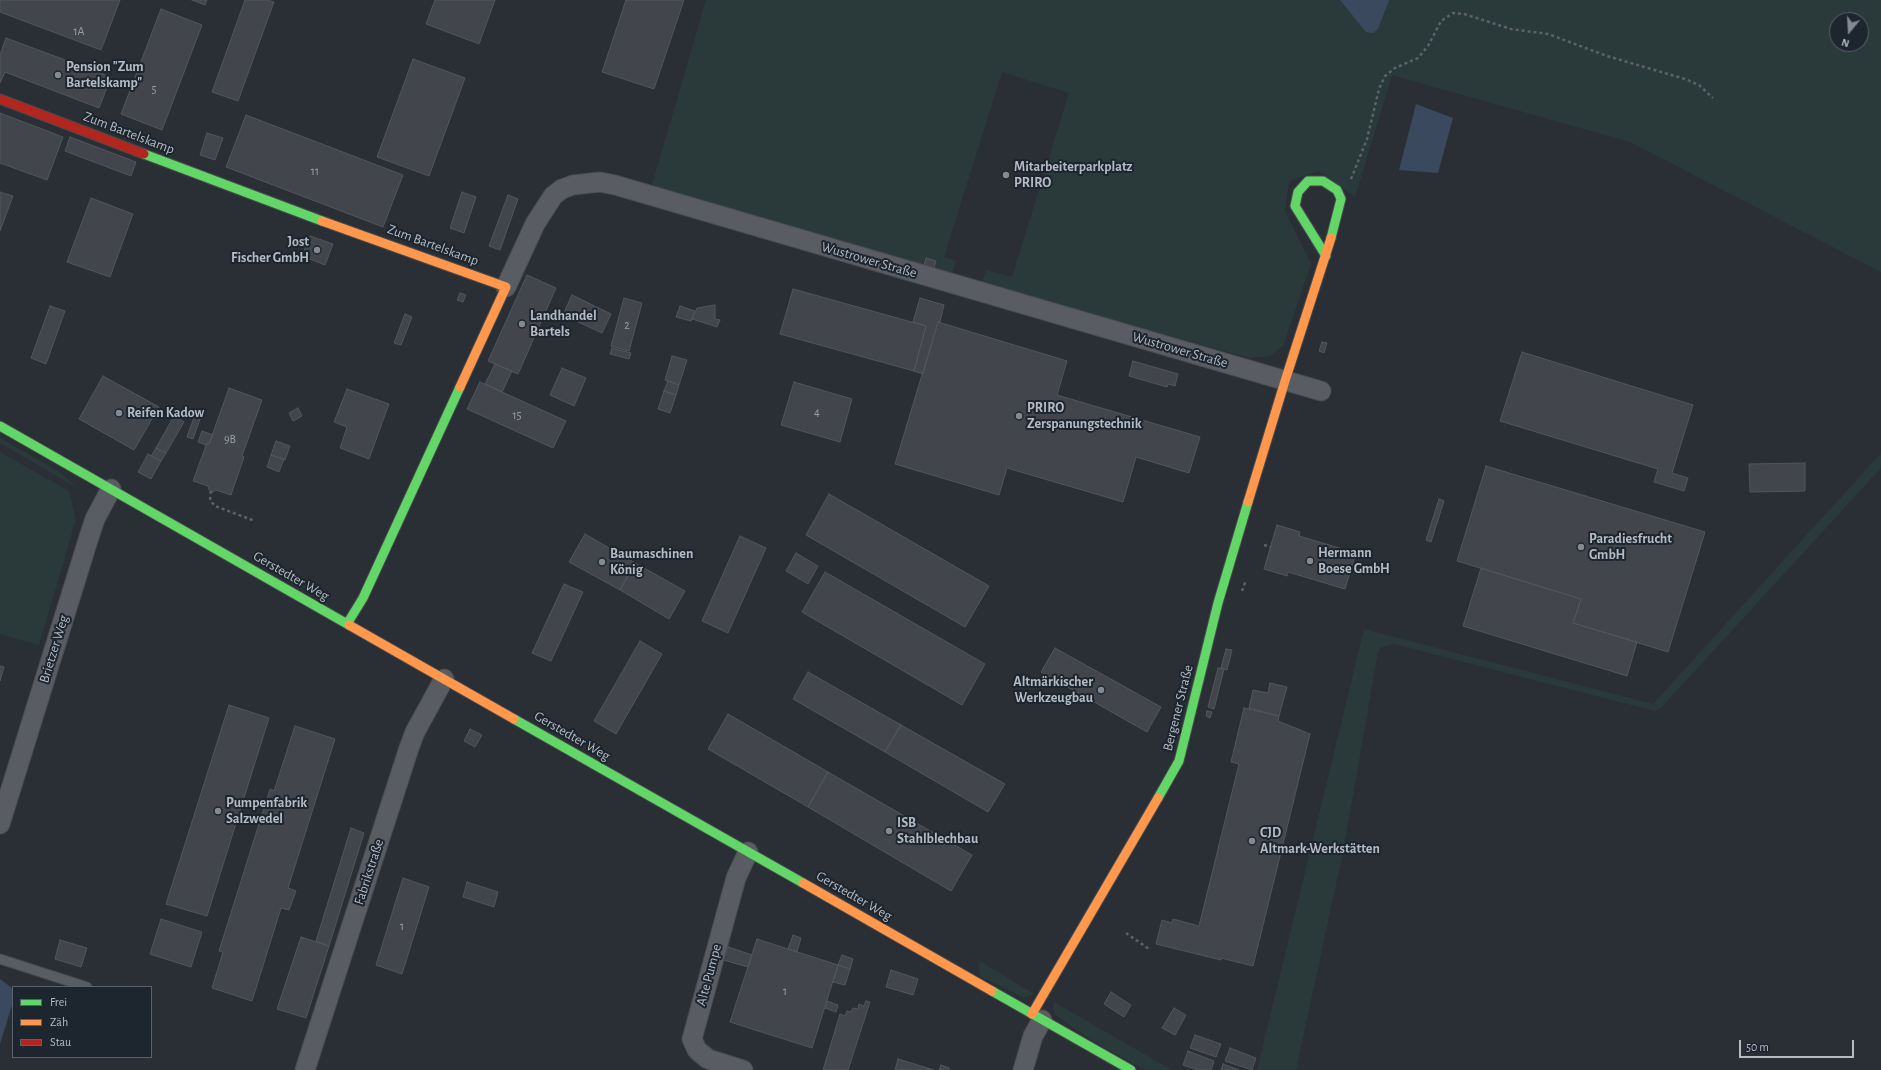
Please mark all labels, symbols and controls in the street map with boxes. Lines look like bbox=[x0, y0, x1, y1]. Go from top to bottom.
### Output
north arrow bbox=[1829, 12, 1869, 52]
house number: 1A bbox=[73, 24, 85, 38]
text: N bbox=[1840, 37, 1851, 49]
place label: Pension "Zum Bartelskamp" bbox=[66, 59, 144, 92]
marker: Pension "Zum Bartelskamp" bbox=[53, 70, 63, 80]
house number: 5 bbox=[151, 82, 157, 96]
street label: Zum Bartelskamp bbox=[81, 108, 177, 158]
place label: Mitarbeiterparkplatz PRIRO bbox=[1014, 159, 1132, 192]
house number: 11 bbox=[311, 164, 319, 178]
marker: Mitarbeiterparkplatz PRIRO bbox=[1001, 170, 1011, 180]
street label: Zum Bartelskamp bbox=[385, 221, 481, 269]
place label: Jost Fischer GmbH bbox=[231, 234, 309, 266]
street label: Wustrower Straße bbox=[819, 238, 919, 282]
marker: Jost Fischer GmbH bbox=[312, 245, 322, 255]
place label: Landhandel Bartels bbox=[530, 308, 597, 340]
house number: 2 bbox=[624, 318, 630, 332]
marker: Landhandel Bartels bbox=[517, 319, 527, 329]
street label: Wustrower Straße bbox=[1130, 328, 1230, 372]
place label: PRIRO Zerspanungstechnik bbox=[1027, 400, 1142, 432]
place label: Reifen Kadow bbox=[127, 405, 204, 421]
house number: 4 bbox=[814, 405, 820, 419]
marker: Reifen Kadow bbox=[114, 408, 124, 418]
house number: 15 bbox=[512, 408, 522, 422]
marker: PRIRO Zerspanungstechnik bbox=[1014, 411, 1024, 421]
house number: 9B bbox=[224, 432, 236, 446]
place label: Paradiesfrucht GmbH bbox=[1589, 531, 1672, 564]
marker: Paradiesfrucht GmbH bbox=[1576, 542, 1586, 552]
place label: Hermann Boese GmbH bbox=[1318, 545, 1390, 578]
place label: Baumaschinen König bbox=[610, 546, 693, 578]
street label: Gerstedter Weg bbox=[250, 548, 332, 604]
marker: Hermann Boese GmbH bbox=[1305, 556, 1315, 566]
marker: Baumaschinen König bbox=[597, 557, 607, 567]
street label: Brietzer Weg bbox=[36, 613, 72, 685]
street label: Bergener Straße bbox=[1159, 663, 1197, 753]
place label: Altmärkischer Werkzeugbau bbox=[1013, 674, 1093, 706]
marker: Altmärkischer Werkzeugbau bbox=[1096, 685, 1106, 695]
street label: Gerstedter Weg bbox=[531, 708, 613, 764]
place label: Pumpenfabrik Salzwedel bbox=[226, 795, 307, 828]
marker: Pumpenfabrik Salzwedel bbox=[213, 806, 223, 816]
place label: ISB Stahlblechbau bbox=[897, 815, 978, 848]
place label: CJD Altmark-Werkstätten bbox=[1260, 825, 1380, 858]
marker: ISB Stahlblechbau bbox=[884, 826, 894, 836]
marker: CJD Altmark-Werkstätten bbox=[1247, 836, 1257, 846]
street label: Fabrikstraße bbox=[350, 837, 388, 907]
street label: Gerstedter Weg bbox=[813, 868, 895, 924]
house number: 1 bbox=[400, 919, 404, 933]
street label: Alte Pumpe bbox=[693, 942, 725, 1008]
house number: 1 bbox=[783, 984, 787, 998]
legend bbox=[12, 986, 152, 1058]
text: Frei bbox=[50, 996, 67, 1008]
text: Zäh bbox=[50, 1016, 68, 1028]
scale bar bbox=[1741, 1032, 1856, 1058]
text: Stau bbox=[50, 1036, 71, 1048]
text: 50 m bbox=[1746, 1041, 1769, 1053]

